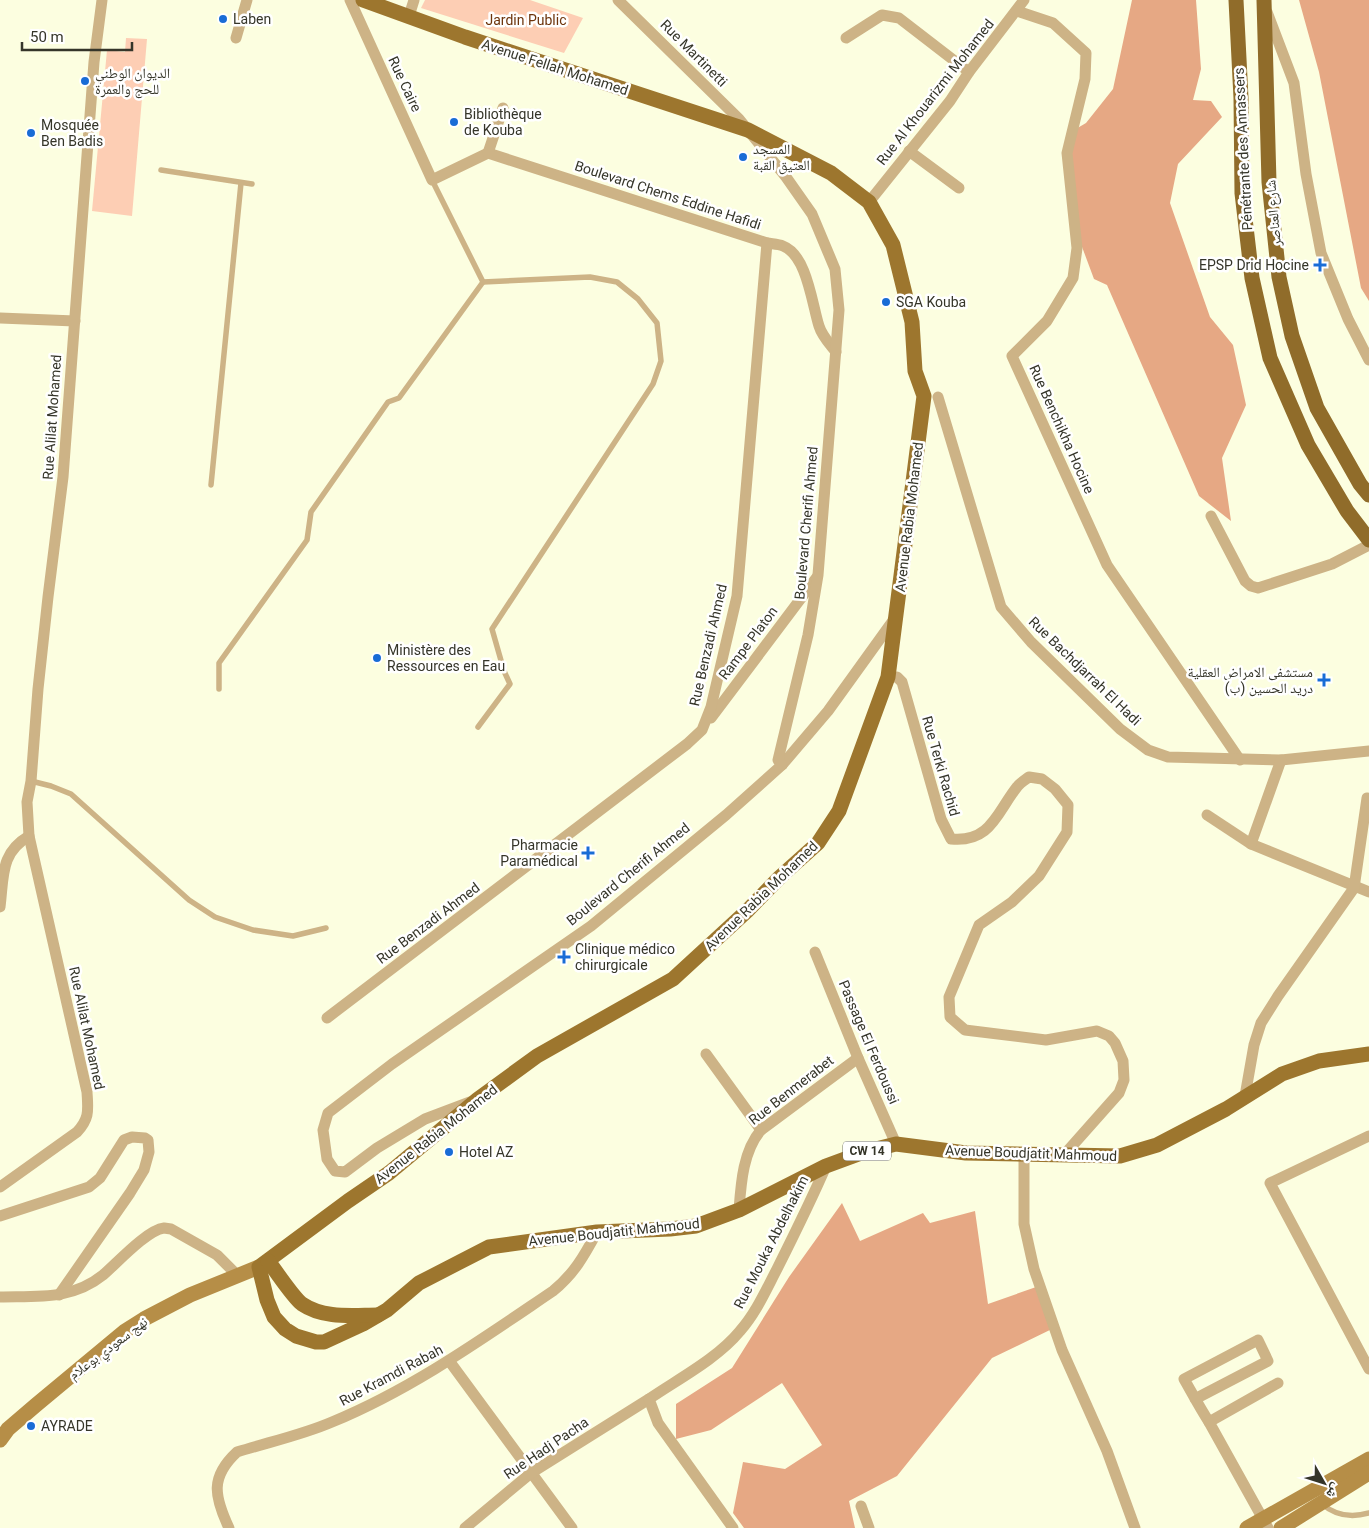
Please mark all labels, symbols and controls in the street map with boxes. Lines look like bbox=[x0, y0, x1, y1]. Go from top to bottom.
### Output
place label: Laben bbox=[233, 11, 271, 27]
park label: Jardin Public bbox=[485, 12, 567, 28]
marker: Laben bbox=[217, 13, 229, 25]
street label: Rue Martinetti bbox=[657, 16, 731, 90]
street label: Rue Al Khouarizmi Mohamed bbox=[873, 16, 997, 168]
scale bar bbox=[22, 20, 132, 52]
text: 50 m bbox=[30, 28, 64, 46]
street label: Avenue Fellah Mohamed bbox=[480, 36, 630, 98]
street label: Rue Caire bbox=[385, 54, 425, 114]
place label: الديوان الوطني للحج والعمرة bbox=[95, 65, 170, 99]
street label: Pénétrante des Annassers bbox=[1231, 67, 1255, 231]
marker: الديوان الوطني للحج والعمرة bbox=[79, 75, 91, 87]
place label: Bibliothèque de Kouba bbox=[464, 106, 542, 138]
marker: Bibliothèque de Kouba bbox=[448, 116, 460, 128]
place label: Mosquée Ben Badis bbox=[41, 117, 103, 149]
marker: Mosquée Ben Badis bbox=[25, 127, 37, 139]
place label: المسجد العتيق القبة bbox=[753, 141, 810, 175]
marker: المسجد العتيق القبة bbox=[737, 151, 749, 163]
street label: Boulevard Chems Eddine Hafidi bbox=[573, 157, 763, 233]
street label: شارع العناصر bbox=[1262, 179, 1286, 248]
place label: EPSP Drid Hocine bbox=[1199, 257, 1309, 273]
marker: EPSP Drid Hocine bbox=[1313, 258, 1327, 272]
place label: SGA Kouba bbox=[896, 294, 966, 310]
marker: SGA Kouba bbox=[880, 296, 892, 308]
street label: Rue Alilat Mohamed bbox=[40, 354, 64, 480]
street label: Rue Benchikha Hocine bbox=[1026, 362, 1098, 496]
street label: Avenue Rabia Mohamed bbox=[892, 441, 926, 593]
street label: Boulevard Cherifi Ahmed bbox=[791, 446, 821, 600]
street label: Rue Benzadi Ahmed bbox=[686, 582, 730, 708]
street label: Rampe Platon bbox=[715, 603, 781, 683]
street label: Rue Bachdjarrah El Hadi bbox=[1026, 613, 1144, 729]
place label: Ministère des Ressources en Eau bbox=[387, 642, 505, 674]
marker: Ministère des Ressources en Eau bbox=[371, 652, 383, 664]
place label: مستشفى الامراض العقلية دريد الحسين (ب) bbox=[1187, 664, 1313, 697]
marker: مستشفى الامراض العقلية دريد الحسين (ب) bbox=[1317, 673, 1331, 687]
street label: Rue Terki Rachid bbox=[919, 714, 963, 818]
street label: Boulevard Cherifi Ahmed bbox=[563, 819, 693, 929]
place label: Pharmacie Paramédical bbox=[500, 837, 578, 869]
street label: Avenue Rabia Mohamed bbox=[701, 838, 821, 954]
marker: Pharmacie Paramédical bbox=[582, 847, 594, 859]
street label: Rue Benzadi Ahmed bbox=[373, 879, 483, 967]
place label: Clinique médico chirurgicale bbox=[575, 941, 675, 973]
marker: Clinique médico chirurgicale bbox=[557, 950, 571, 964]
street label: Rue Alilat Mohamed bbox=[66, 965, 108, 1091]
street label: Passage El Ferdoussi bbox=[836, 978, 902, 1106]
street label: Rue Benmerabet bbox=[746, 1052, 837, 1128]
street label: Avenue Rabia Mohamed bbox=[372, 1081, 500, 1187]
road number: CW 14 bbox=[843, 1142, 891, 1160]
street label: Avenue Boudjatit Mahmoud bbox=[945, 1142, 1117, 1164]
place label: Hotel AZ bbox=[459, 1144, 513, 1160]
marker: Hotel AZ bbox=[443, 1146, 455, 1158]
street label: Rue Mouka Abdelhakim bbox=[730, 1173, 812, 1311]
street label: Avenue Boudjatit Mahmoud bbox=[528, 1215, 700, 1249]
street label: نهج سعودي بوعلام bbox=[66, 1313, 153, 1386]
street label: Rue Kramdi Rabah bbox=[337, 1341, 445, 1409]
street label: Rue Hadj Pacha bbox=[501, 1414, 591, 1482]
place label: AYRADE bbox=[41, 1418, 93, 1434]
marker: AYRADE bbox=[25, 1420, 37, 1432]
north arrow bbox=[1299, 1458, 1349, 1508]
text: ش bbox=[1322, 1480, 1345, 1502]

